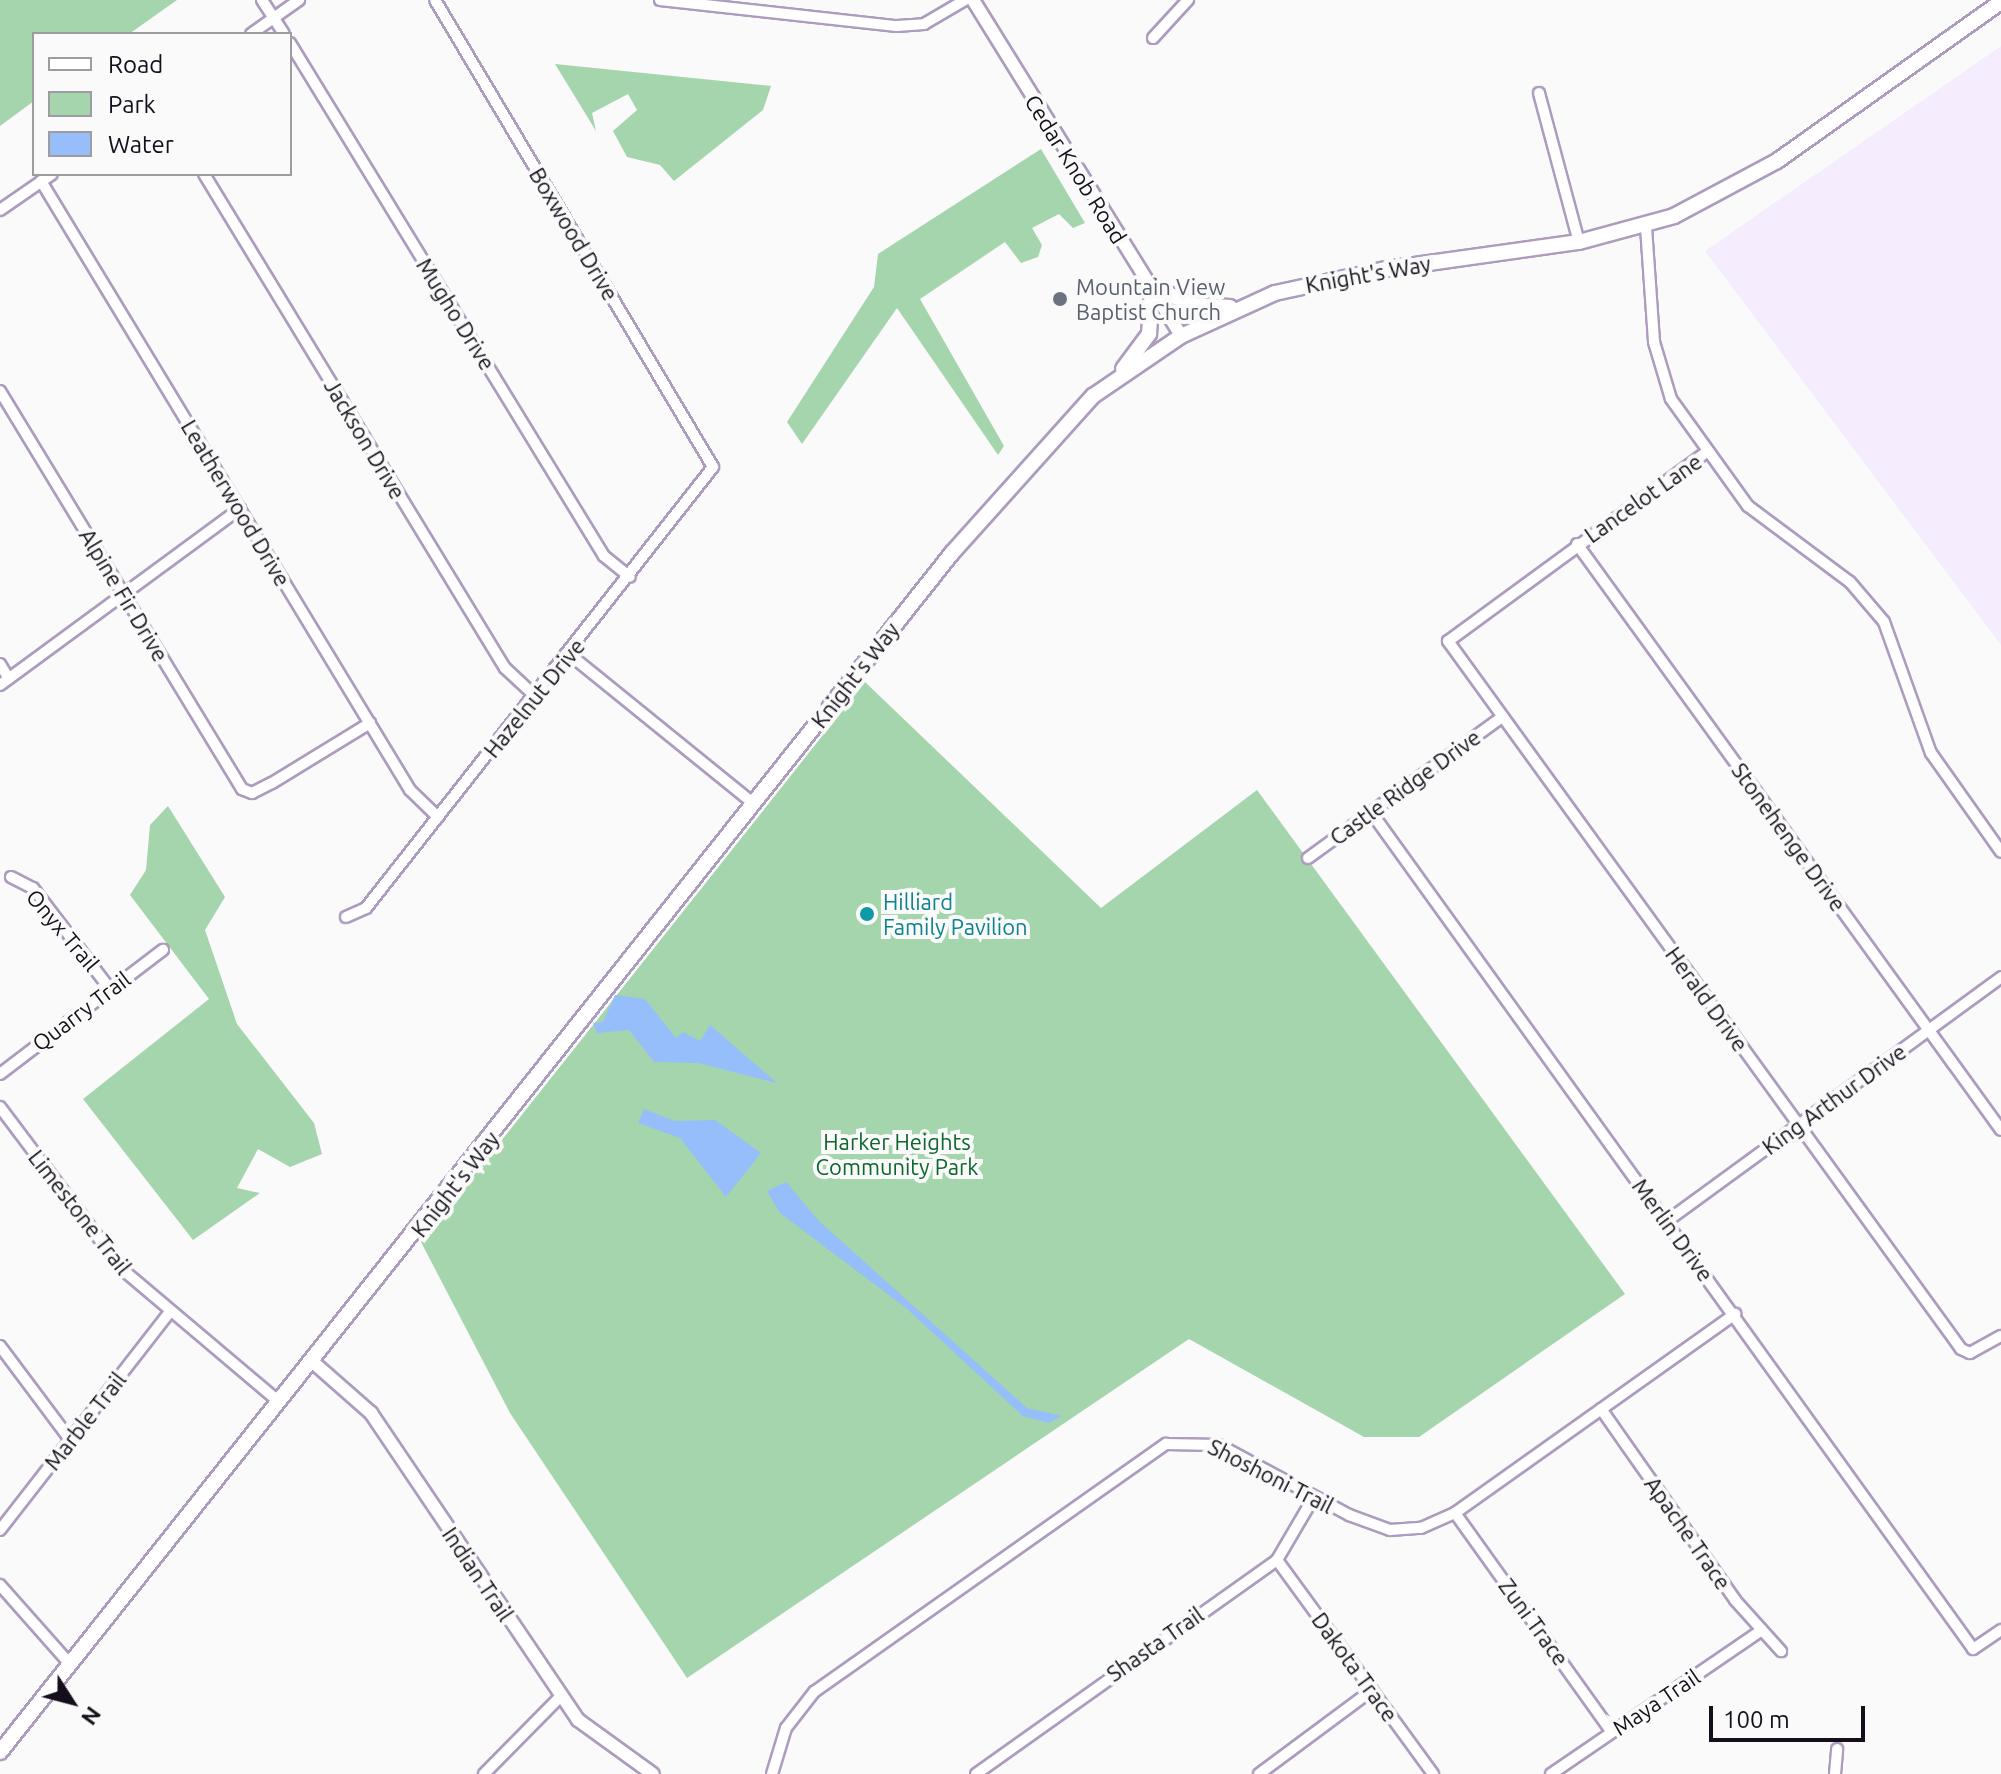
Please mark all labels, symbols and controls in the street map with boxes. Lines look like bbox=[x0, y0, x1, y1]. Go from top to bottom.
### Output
legend bbox=[32, 32, 292, 176]
text: Road bbox=[108, 51, 163, 78]
street label: Cedar Knob Road bbox=[1020, 90, 1132, 248]
text: Park bbox=[108, 91, 156, 118]
text: Water bbox=[108, 131, 174, 158]
street label: Boxwood Drive bbox=[524, 163, 624, 305]
street label: Knight's Way bbox=[1303, 250, 1433, 298]
street label: Mugho Drive bbox=[411, 253, 501, 375]
place label: Mountain View Baptist Church bbox=[1076, 273, 1225, 324]
marker: Mountain View Baptist Church bbox=[1051, 290, 1069, 308]
street label: Jackson Drive bbox=[319, 374, 411, 504]
street label: Leatherwood Drive bbox=[176, 415, 296, 591]
street label: Lancelot Lane bbox=[1579, 448, 1707, 548]
street label: Alpine Fir Drive bbox=[74, 524, 174, 666]
street label: Knight's Way bbox=[806, 617, 904, 733]
street label: Hazelnut Drive bbox=[478, 633, 590, 763]
street label: Castle Ridge Drive bbox=[1325, 723, 1485, 851]
street label: Stonehenge Drive bbox=[1726, 758, 1852, 916]
street label: Onyx Trail bbox=[21, 884, 105, 976]
place label: Hilliard Family Pavilion bbox=[883, 888, 1028, 940]
marker: Hilliard Family Pavilion bbox=[858, 905, 876, 923]
street label: Herald Drive bbox=[1660, 942, 1754, 1056]
street label: Quarry Trail bbox=[27, 966, 135, 1056]
street label: King Arthur Drive bbox=[1757, 1038, 1911, 1160]
street label: Knight's Way bbox=[406, 1126, 504, 1242]
park label: Harker Heights Community Park bbox=[816, 1128, 978, 1180]
street label: Limestone Trail bbox=[23, 1145, 137, 1279]
street label: Merlin Drive bbox=[1627, 1174, 1719, 1286]
street label: Marble Trail bbox=[39, 1367, 131, 1475]
street label: Shoshoni Trail bbox=[1204, 1433, 1338, 1519]
street label: Apache Trace bbox=[1639, 1471, 1737, 1595]
street label: Indian Trail bbox=[437, 1522, 519, 1626]
street label: Zuni Trace bbox=[1494, 1573, 1574, 1671]
street label: Shasta Trail bbox=[1102, 1601, 1208, 1687]
street label: Dakota Trace bbox=[1306, 1607, 1404, 1727]
north arrow bbox=[32, 1662, 112, 1742]
street label: Maya Trail bbox=[1607, 1663, 1705, 1741]
scale bar bbox=[1713, 1690, 1869, 1740]
text: N bbox=[77, 1702, 107, 1730]
text: 100 m bbox=[1723, 1706, 1790, 1733]

